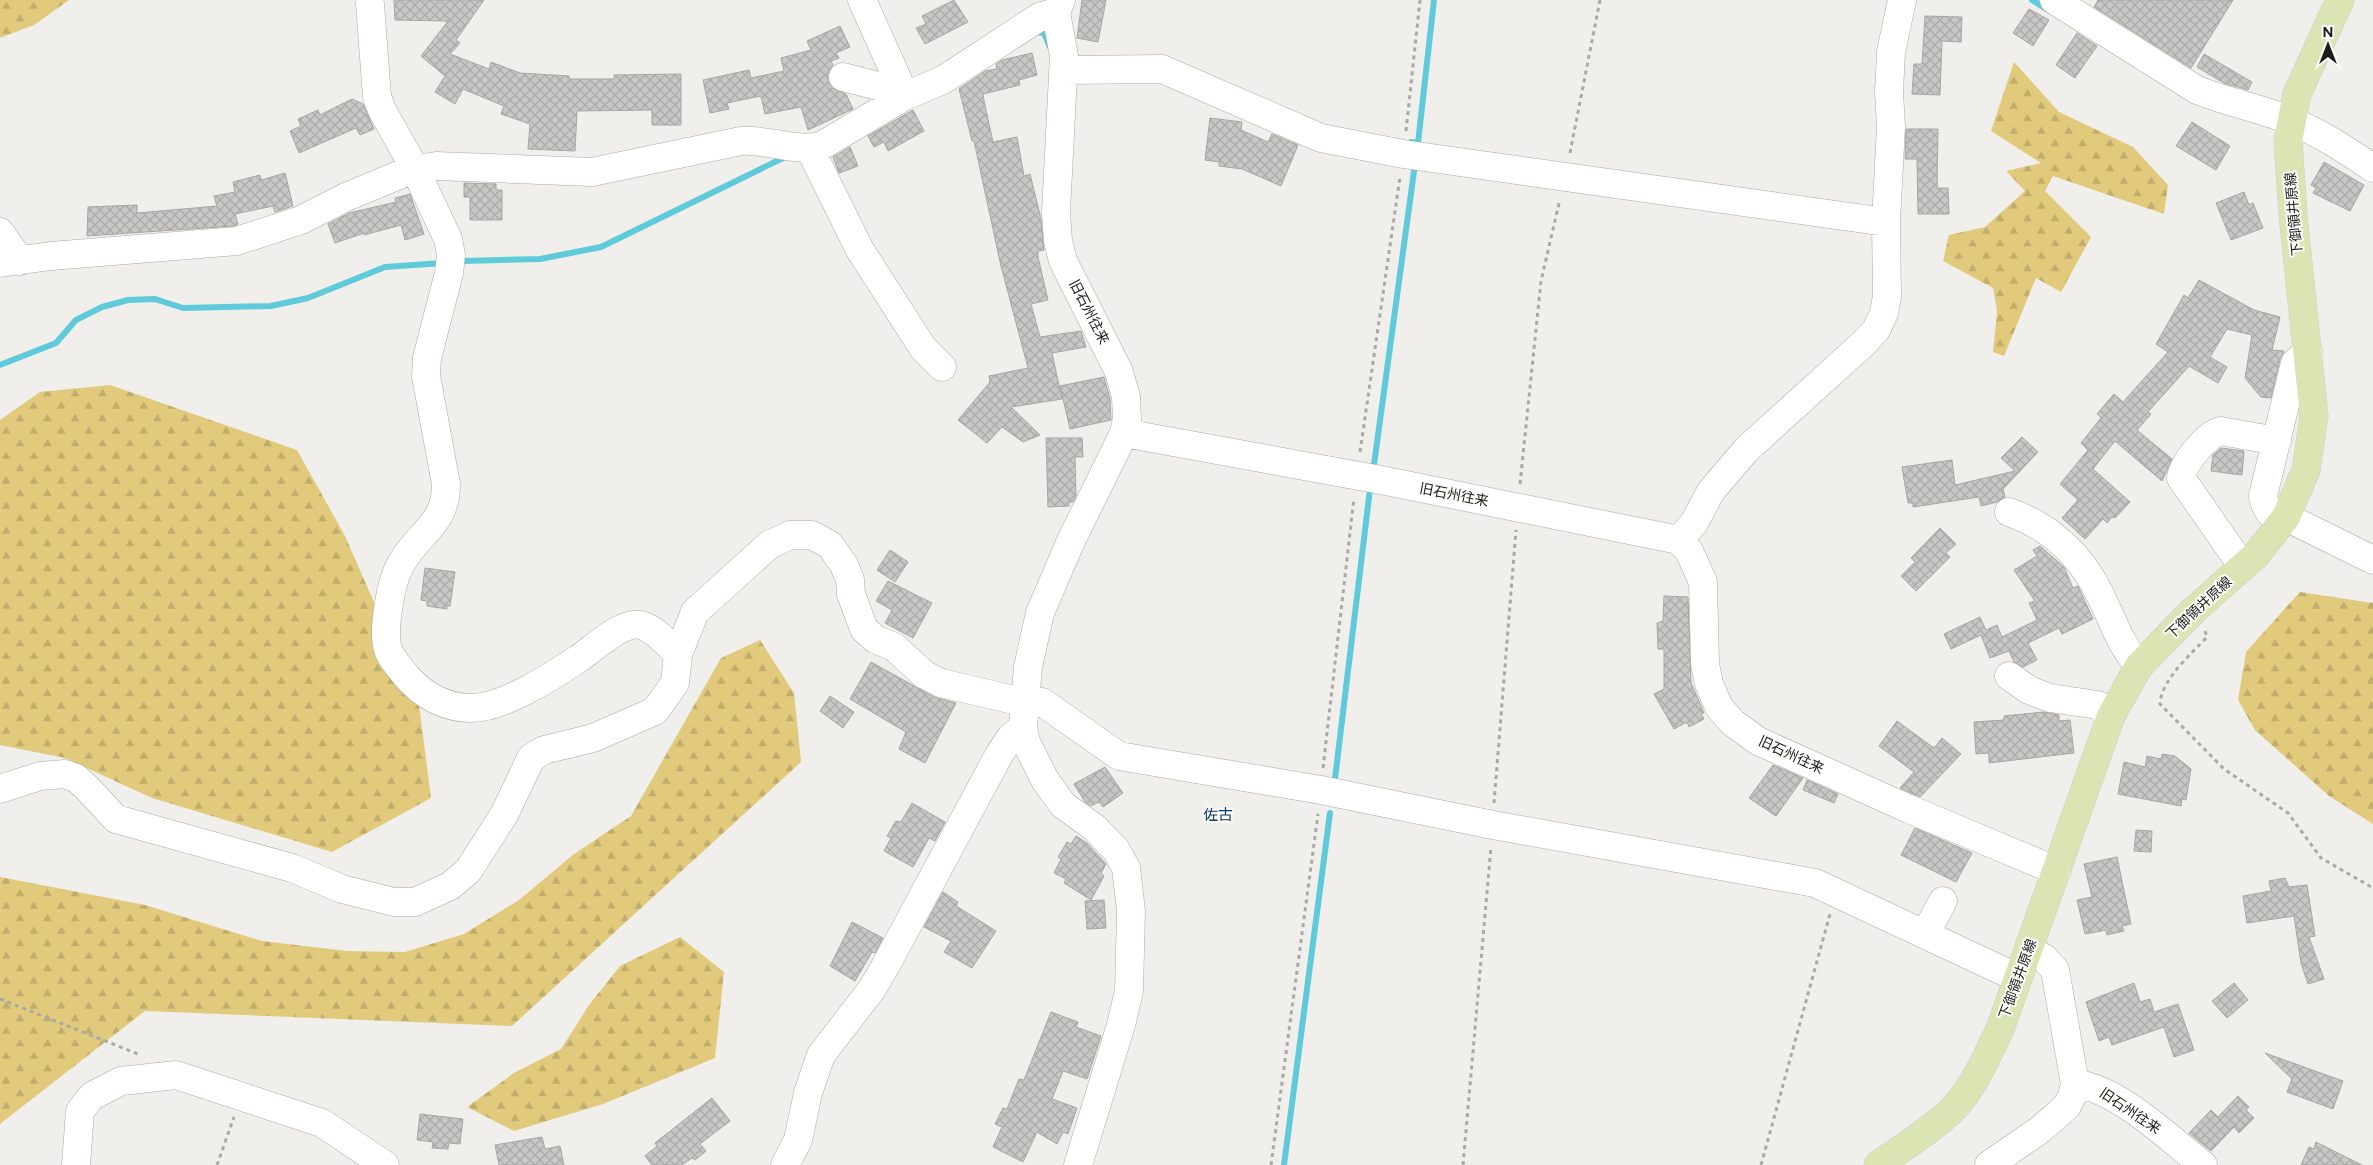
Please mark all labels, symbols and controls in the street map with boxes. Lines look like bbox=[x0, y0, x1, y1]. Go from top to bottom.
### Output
north arrow bbox=[2303, 20, 2353, 70]
text: N bbox=[2323, 24, 2333, 41]
street label: 下御領井原線 bbox=[2282, 171, 2306, 257]
street label: 旧石州往来 bbox=[1066, 277, 1112, 347]
street label: 旧石州往来 bbox=[1418, 480, 1490, 510]
street label: 下御領井原線 bbox=[2162, 573, 2236, 643]
street label: 旧石州往来 bbox=[1756, 733, 1826, 777]
district label: 佐古 bbox=[1203, 806, 1233, 824]
street label: 下御領井原線 bbox=[1996, 937, 2040, 1021]
street label: 旧石州往来 bbox=[2096, 1084, 2164, 1138]

